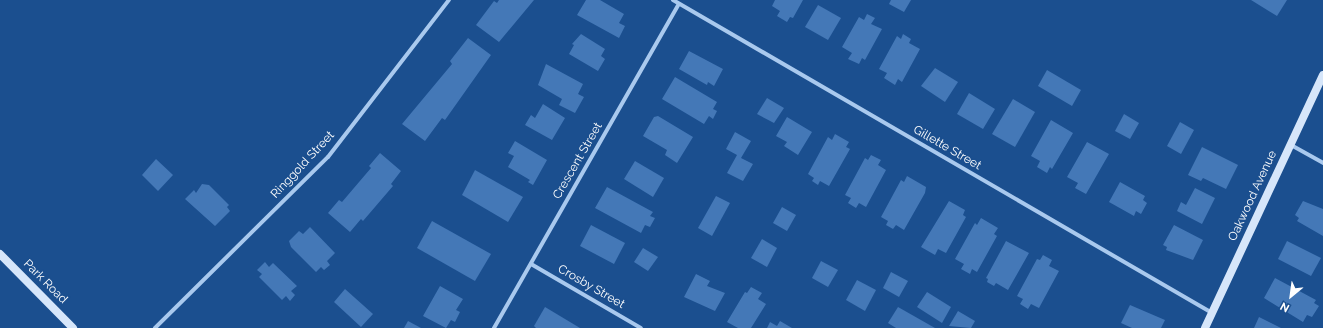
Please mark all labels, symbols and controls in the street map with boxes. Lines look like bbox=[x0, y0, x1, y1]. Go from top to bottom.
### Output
street label: Crescent Street bbox=[550, 120, 606, 202]
street label: Gillette Street bbox=[910, 123, 984, 173]
street label: Ringgold Street bbox=[268, 128, 338, 202]
street label: Oakwood Avenue bbox=[1226, 148, 1280, 244]
street label: Park Road bbox=[20, 257, 70, 307]
street label: Crosby Street bbox=[555, 262, 627, 312]
north arrow bbox=[1271, 276, 1311, 316]
text: N bbox=[1278, 299, 1292, 315]

